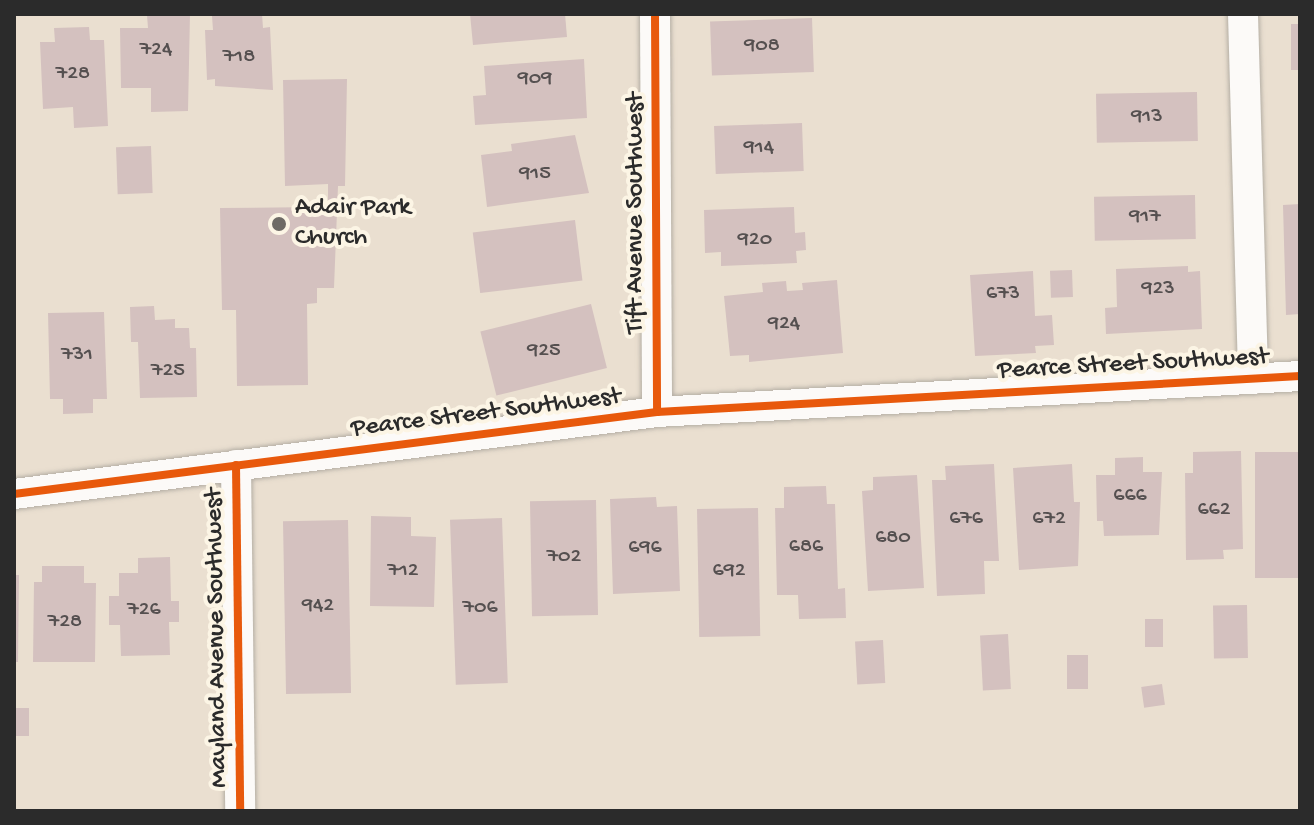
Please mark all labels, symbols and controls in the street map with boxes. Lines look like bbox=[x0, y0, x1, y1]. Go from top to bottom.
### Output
house number: 908 bbox=[744, 34, 780, 60]
house number: 724 bbox=[140, 38, 172, 64]
house number: 718 bbox=[223, 45, 255, 71]
house number: 728 bbox=[56, 62, 90, 88]
house number: 909 bbox=[518, 67, 552, 93]
street label: Tift Avenue Southwest bbox=[621, 93, 653, 333]
house number: 913 bbox=[1131, 105, 1163, 131]
house number: 914 bbox=[744, 136, 774, 162]
house number: 915 bbox=[519, 162, 551, 188]
place label: Adair Park Church bbox=[295, 193, 411, 254]
house number: 917 bbox=[1129, 205, 1161, 231]
marker: Adair Park Church bbox=[270, 215, 288, 233]
house number: 920 bbox=[738, 228, 772, 254]
house number: 923 bbox=[1141, 277, 1175, 303]
house number: 673 bbox=[986, 282, 1020, 308]
house number: 924 bbox=[768, 312, 800, 338]
house number: 925 bbox=[527, 339, 561, 365]
street label: Pearce Street Southwest bbox=[997, 342, 1269, 388]
house number: 731 bbox=[61, 343, 93, 369]
house number: 725 bbox=[151, 359, 185, 385]
street label: Pearce Street Southwest bbox=[349, 382, 623, 446]
house number: 666 bbox=[1113, 484, 1147, 510]
street label: Mayland Avenue Southwest bbox=[200, 488, 236, 788]
house number: 662 bbox=[1197, 498, 1231, 524]
house number: 676 bbox=[949, 507, 983, 533]
house number: 672 bbox=[1032, 507, 1066, 533]
house number: 680 bbox=[875, 526, 911, 552]
house number: 686 bbox=[789, 535, 823, 561]
house number: 696 bbox=[628, 536, 662, 562]
house number: 702 bbox=[547, 545, 581, 571]
house number: 712 bbox=[387, 559, 419, 585]
house number: 692 bbox=[713, 559, 745, 585]
house number: 942 bbox=[302, 594, 334, 620]
house number: 706 bbox=[462, 596, 498, 622]
house number: 726 bbox=[127, 598, 161, 624]
house number: 728 bbox=[48, 610, 82, 636]

